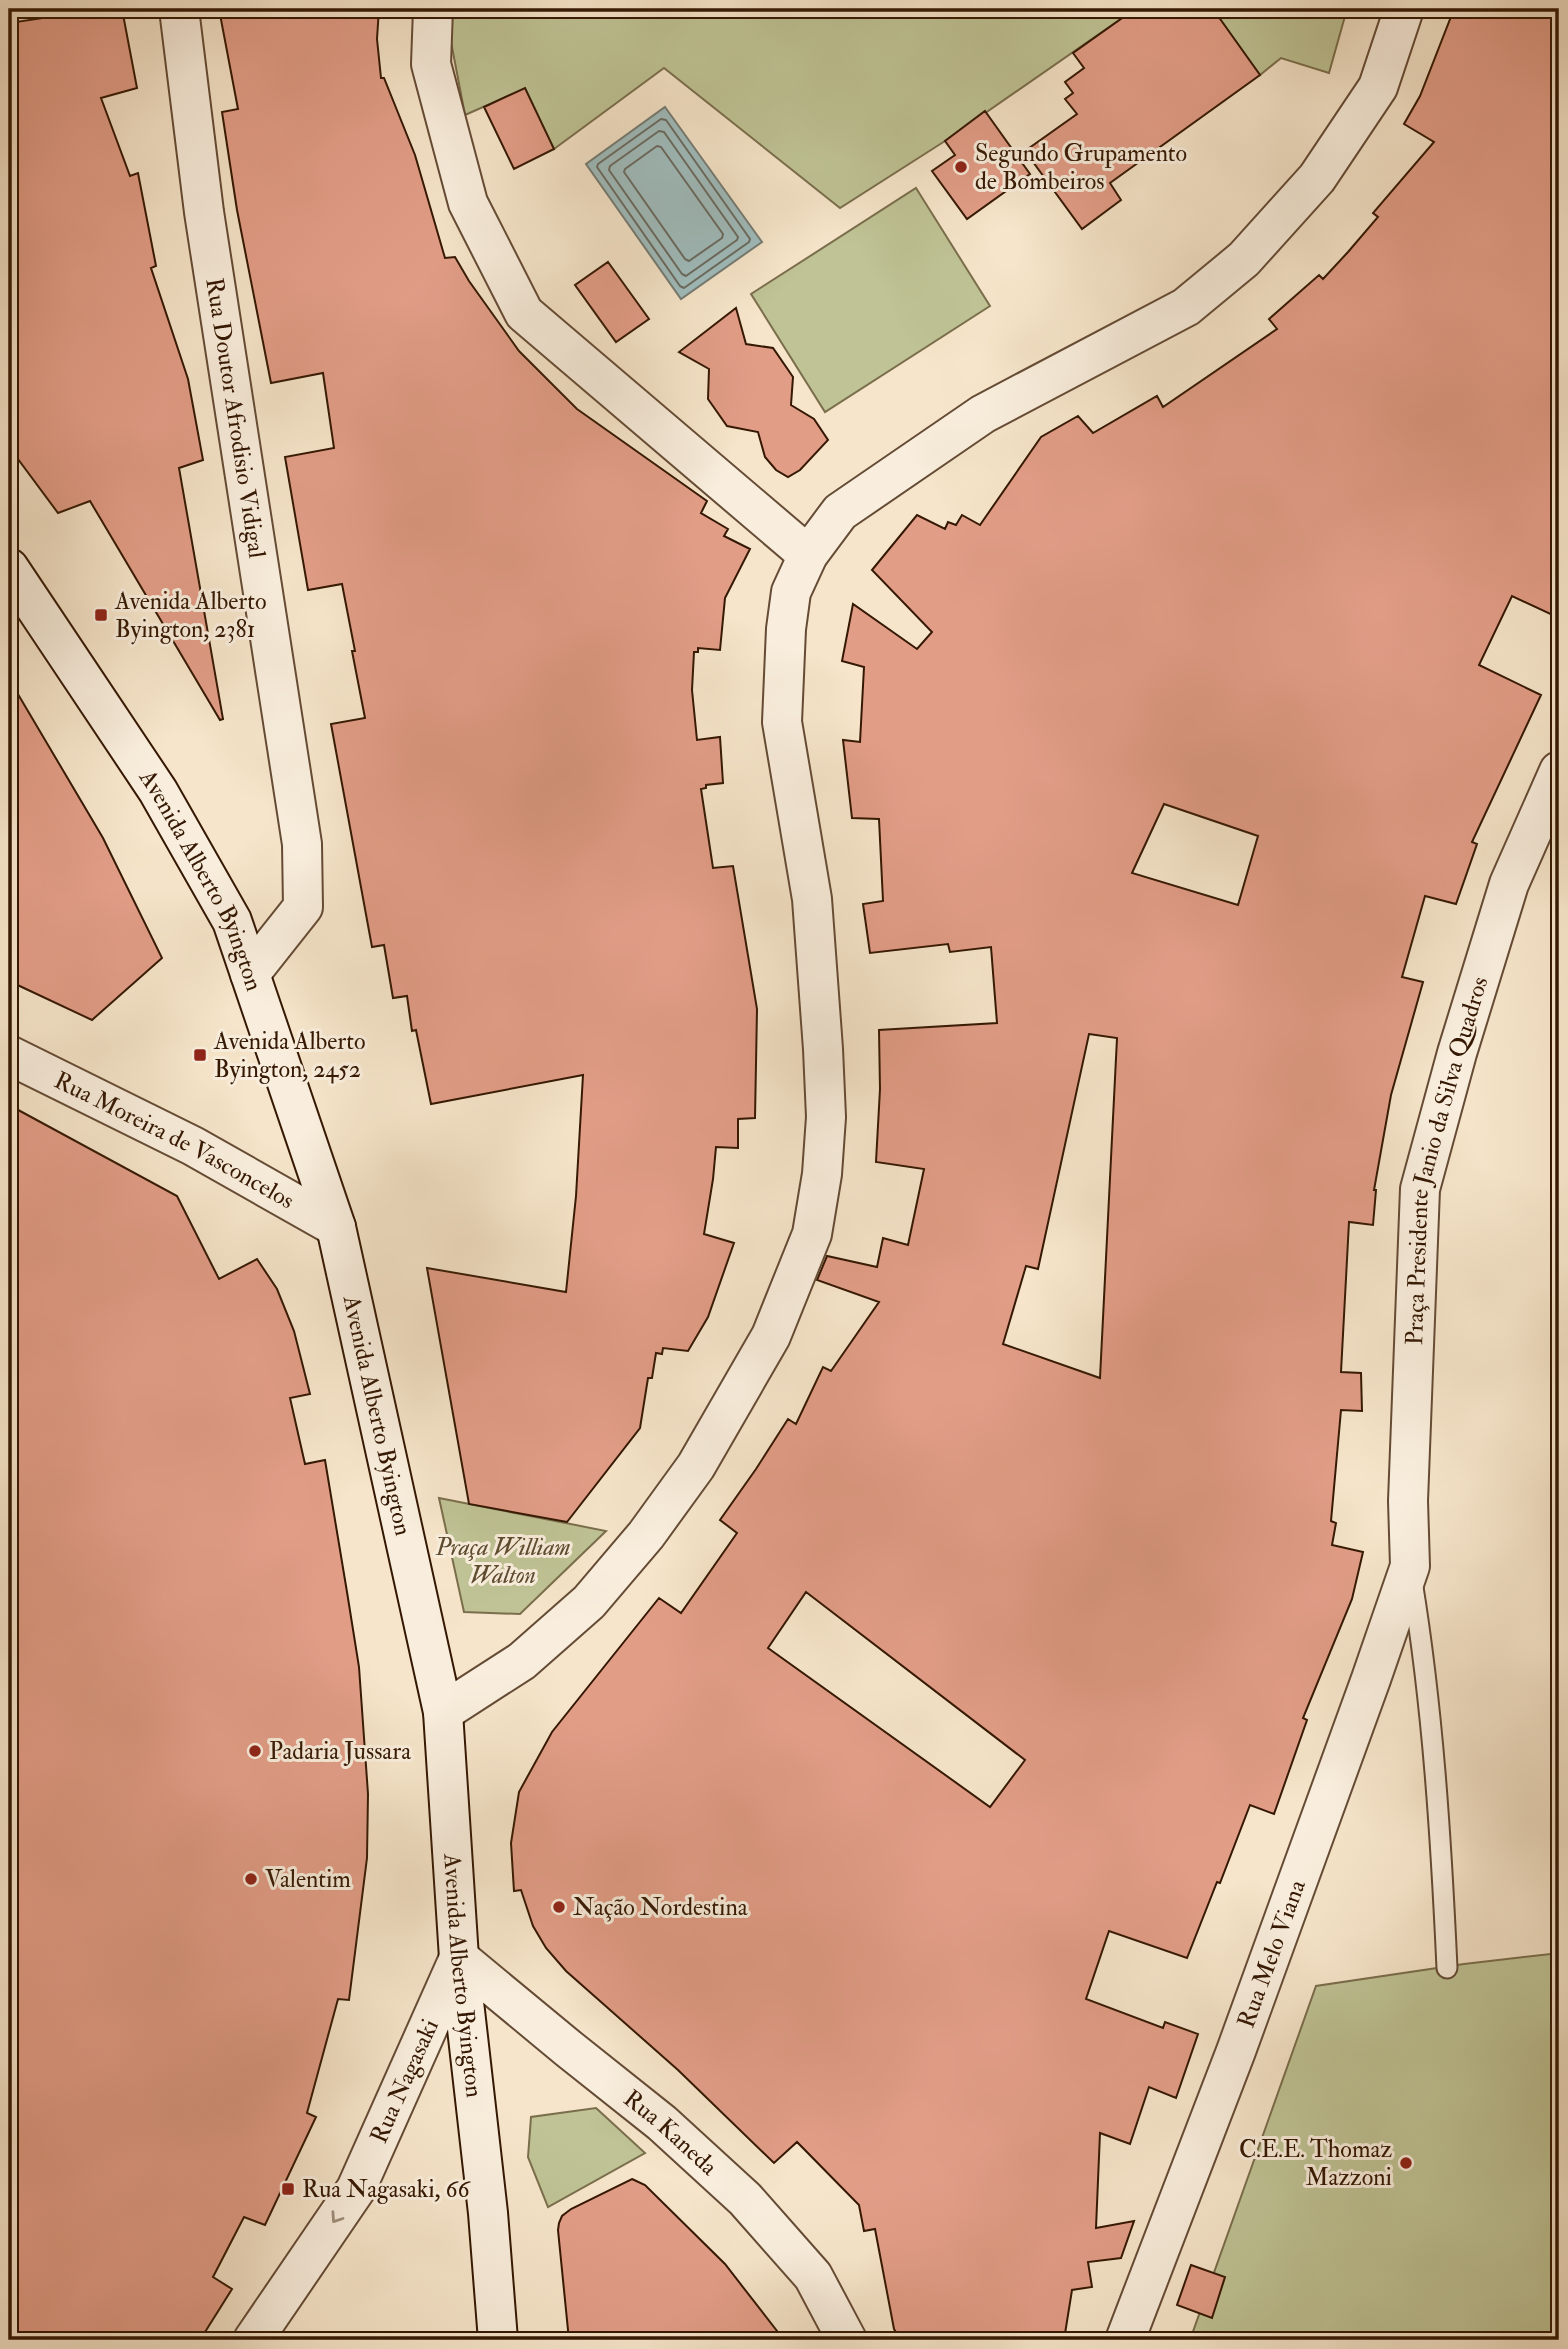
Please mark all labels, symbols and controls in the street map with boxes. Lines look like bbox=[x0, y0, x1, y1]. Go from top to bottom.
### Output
place label: Segundo Grupamento de Bombeiros bbox=[975, 138, 1187, 197]
marker: Segundo Grupamento de Bombeiros bbox=[953, 159, 969, 175]
street label: Rua Doutor Afrodisio Vidigal bbox=[199, 276, 273, 560]
place label: Avenida Alberto Byington, 2381 bbox=[114, 586, 267, 645]
marker: Avenida Alberto Byington, 2381 bbox=[93, 607, 109, 623]
street label: Avenida Alberto Byington bbox=[132, 763, 270, 995]
street label: Praça Presidente Janio da Silva Quadros bbox=[1399, 973, 1495, 1346]
place label: Avenida Alberto Byington, 2452 bbox=[213, 1026, 366, 1085]
marker: Avenida Alberto Byington, 2452 bbox=[192, 1047, 208, 1063]
street label: Rua Moreira de Vasconcelos bbox=[49, 1064, 300, 1216]
street label: Avenida Alberto Byington bbox=[336, 1292, 419, 1538]
park label: Praça William Walton bbox=[435, 1532, 570, 1591]
place label: Padaria Jussara bbox=[269, 1736, 412, 1767]
marker: Padaria Jussara bbox=[247, 1743, 263, 1759]
street label: Avenida Alberto Byington bbox=[437, 1852, 490, 2099]
place label: Valentim bbox=[265, 1864, 351, 1895]
marker: Valentim bbox=[243, 1871, 259, 1887]
street label: Rua Melo Viana bbox=[1230, 1874, 1313, 2032]
place label: Nação Nordestina bbox=[573, 1892, 749, 1923]
marker: Nação Nordestina bbox=[551, 1899, 567, 1915]
street label: Rua Nagasaki bbox=[363, 2014, 445, 2148]
street label: Rua Kaneda bbox=[617, 2083, 725, 2183]
place label: C.E.E. Thomaz Mazzoni bbox=[1239, 2134, 1392, 2193]
marker: C.E.E. Thomaz Mazzoni bbox=[1398, 2155, 1414, 2171]
place label: Rua Nagasaki, 66 bbox=[302, 2174, 472, 2205]
marker: Rua Nagasaki, 66 bbox=[280, 2181, 296, 2197]
one-way arrow bbox=[332, 2210, 344, 2223]

